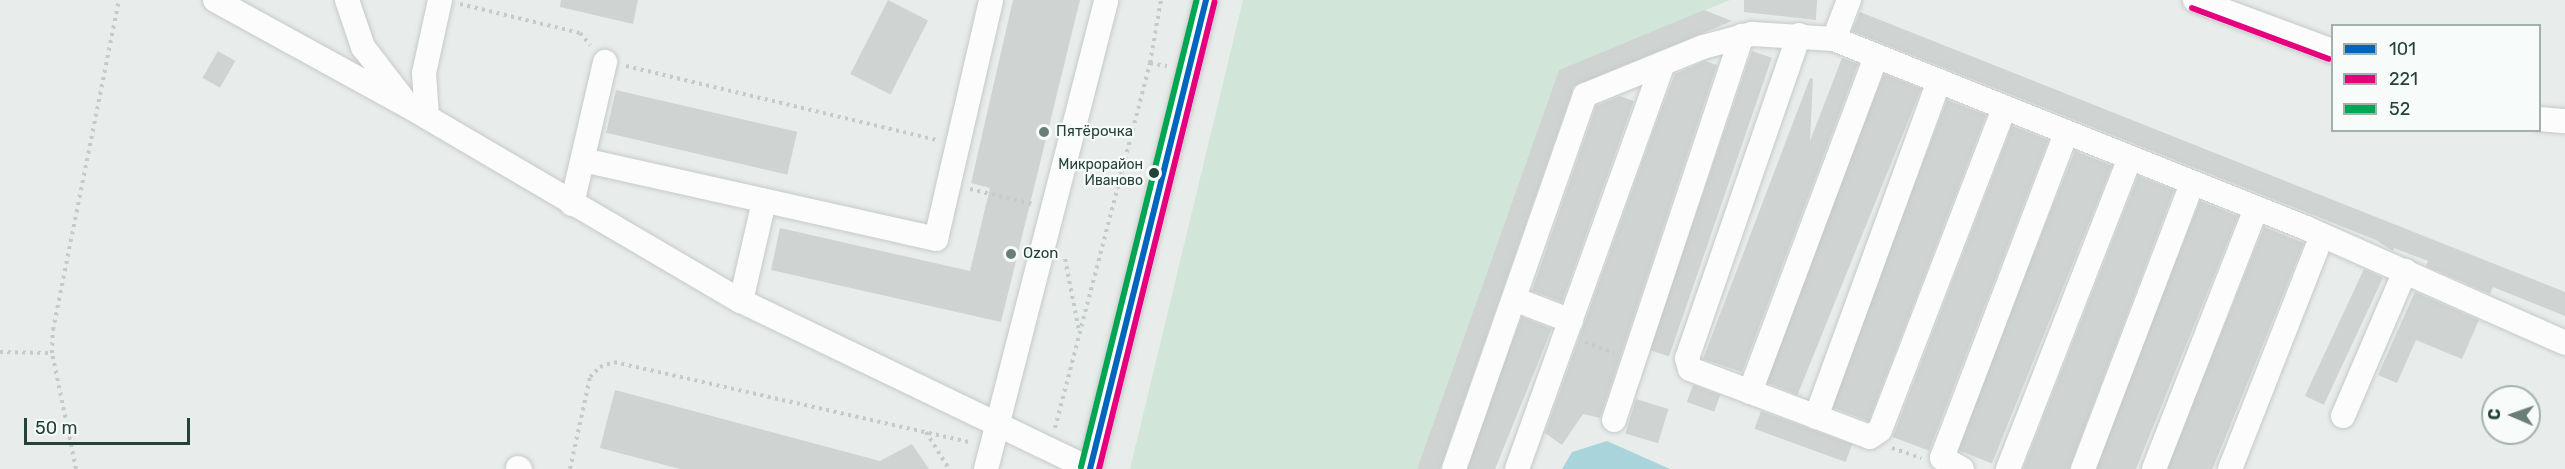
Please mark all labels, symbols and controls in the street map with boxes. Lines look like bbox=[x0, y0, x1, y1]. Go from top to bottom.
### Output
legend bbox=[2331, 24, 2541, 132]
text: 101 bbox=[2389, 38, 2416, 60]
text: 221 bbox=[2389, 68, 2418, 90]
text: 52 bbox=[2389, 98, 2410, 120]
place label: Пятёрочка bbox=[1056, 123, 1133, 141]
marker: Пятёрочка bbox=[1037, 125, 1051, 139]
place label: Микрорайон Иваново bbox=[1058, 157, 1143, 190]
marker: Микрорайон Иваново bbox=[1148, 167, 1160, 179]
place label: Ozon bbox=[1023, 245, 1058, 263]
marker: Ozon bbox=[1004, 247, 1018, 261]
north arrow bbox=[2481, 385, 2541, 445]
scale bar bbox=[27, 406, 194, 444]
text: С bbox=[2485, 408, 2504, 420]
text: 50 m bbox=[35, 417, 78, 439]

